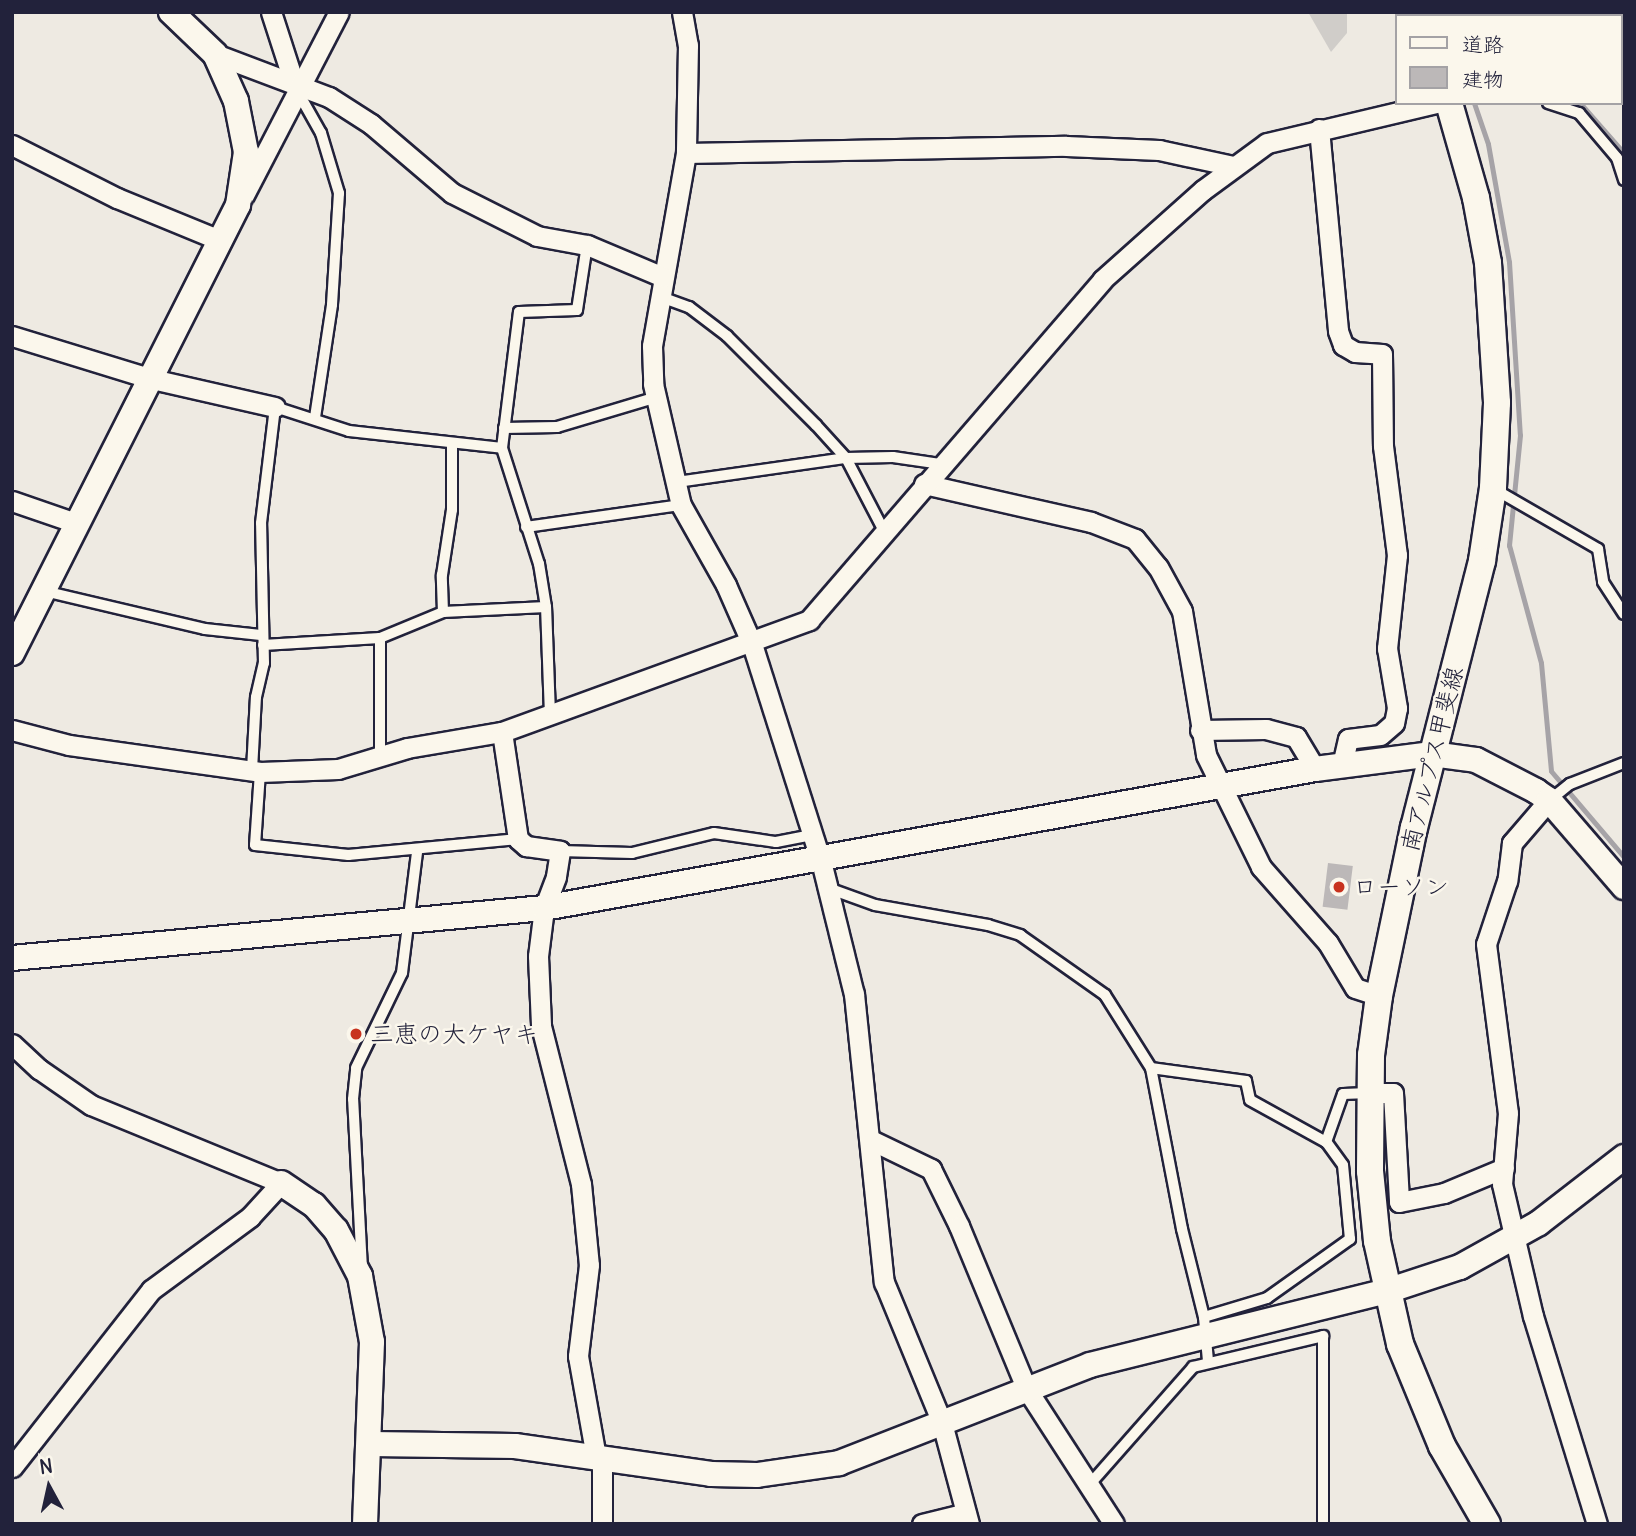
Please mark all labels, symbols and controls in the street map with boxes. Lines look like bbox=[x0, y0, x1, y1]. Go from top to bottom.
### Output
legend bbox=[1394, 14, 1622, 105]
text: 道路 bbox=[1462, 31, 1504, 58]
text: 建物 bbox=[1462, 66, 1504, 93]
street label: 南アルプス甲斐線 bbox=[1395, 662, 1469, 856]
place label: ローソン bbox=[1353, 873, 1449, 901]
marker: ローソン bbox=[1331, 879, 1347, 895]
place label: 三恵の大ケヤキ bbox=[370, 1020, 538, 1048]
marker: 三恵の大ケヤキ bbox=[348, 1026, 364, 1042]
north arrow bbox=[14, 1452, 84, 1522]
text: N bbox=[38, 1453, 54, 1479]

